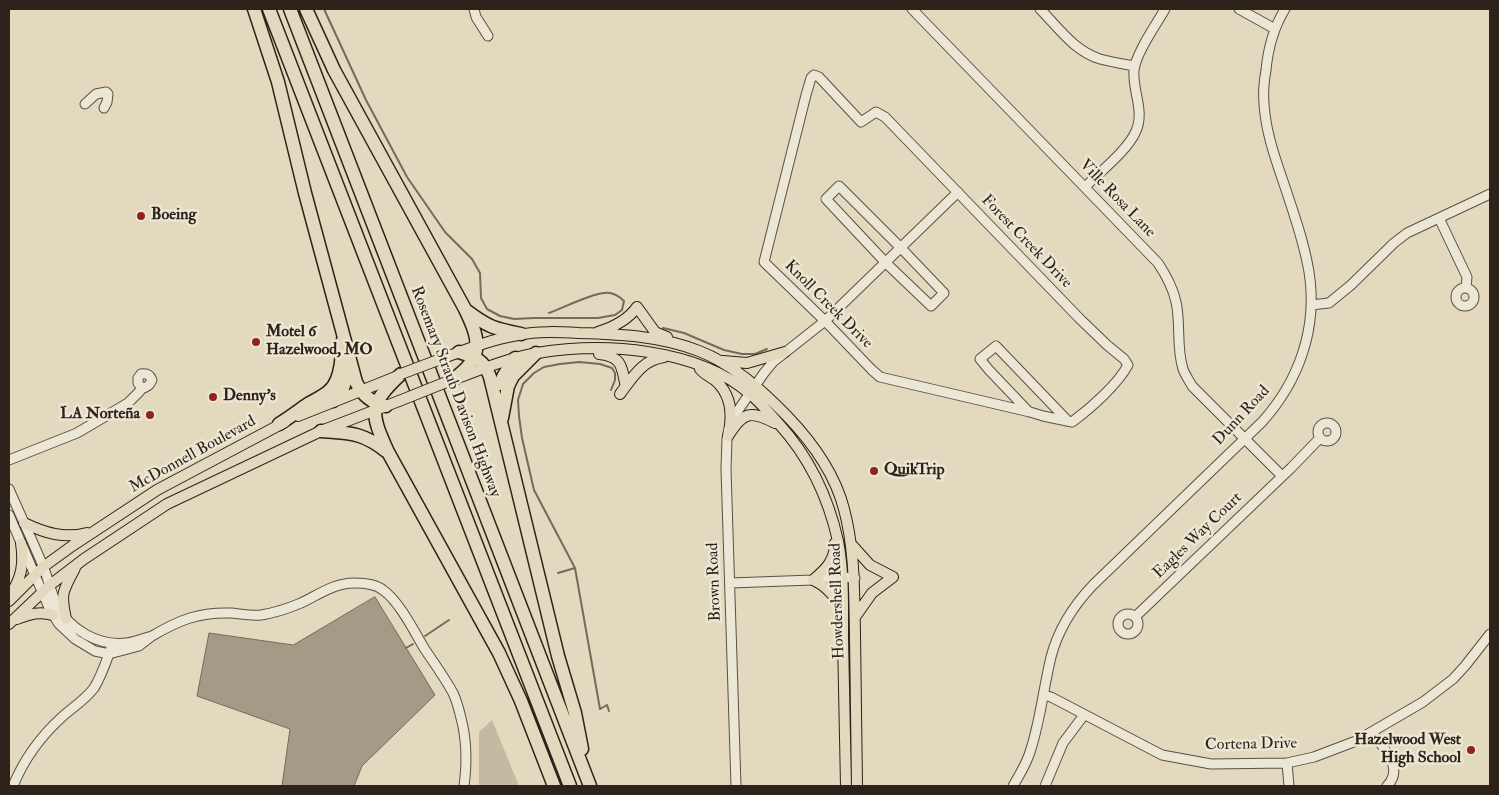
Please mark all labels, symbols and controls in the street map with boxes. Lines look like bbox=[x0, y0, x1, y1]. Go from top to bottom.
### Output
street label: Ville Rosa Lane bbox=[1075, 156, 1159, 242]
street label: Forest Creek Drive bbox=[977, 191, 1075, 293]
place label: Boeing bbox=[151, 206, 196, 226]
marker: Boeing bbox=[135, 210, 147, 222]
street label: Knoll Creek Drive bbox=[780, 257, 876, 353]
street label: Rosemary Straub Davison Highway bbox=[406, 284, 504, 500]
place label: Motel 6 Hazelwood, MO bbox=[266, 323, 373, 361]
marker: Motel 6 Hazelwood, MO bbox=[250, 336, 262, 348]
street label: Dunn Road bbox=[1210, 382, 1274, 450]
place label: Denny's bbox=[223, 387, 276, 407]
marker: Denny's bbox=[207, 391, 219, 403]
place label: LA Norteña bbox=[60, 405, 140, 425]
marker: LA Norteña bbox=[144, 409, 156, 421]
street label: McDonnell Boulevard bbox=[127, 412, 259, 498]
place label: QuikTrip bbox=[884, 461, 945, 481]
marker: QuikTrip bbox=[868, 465, 880, 477]
street label: Eagles Way Court bbox=[1150, 489, 1246, 583]
street label: Brown Road bbox=[704, 542, 726, 622]
street label: Howdershell Road bbox=[826, 543, 850, 659]
place label: Hazelwood West High School bbox=[1354, 731, 1461, 769]
street label: Cortena Drive bbox=[1205, 735, 1297, 755]
marker: Hazelwood West High School bbox=[1465, 744, 1477, 756]

